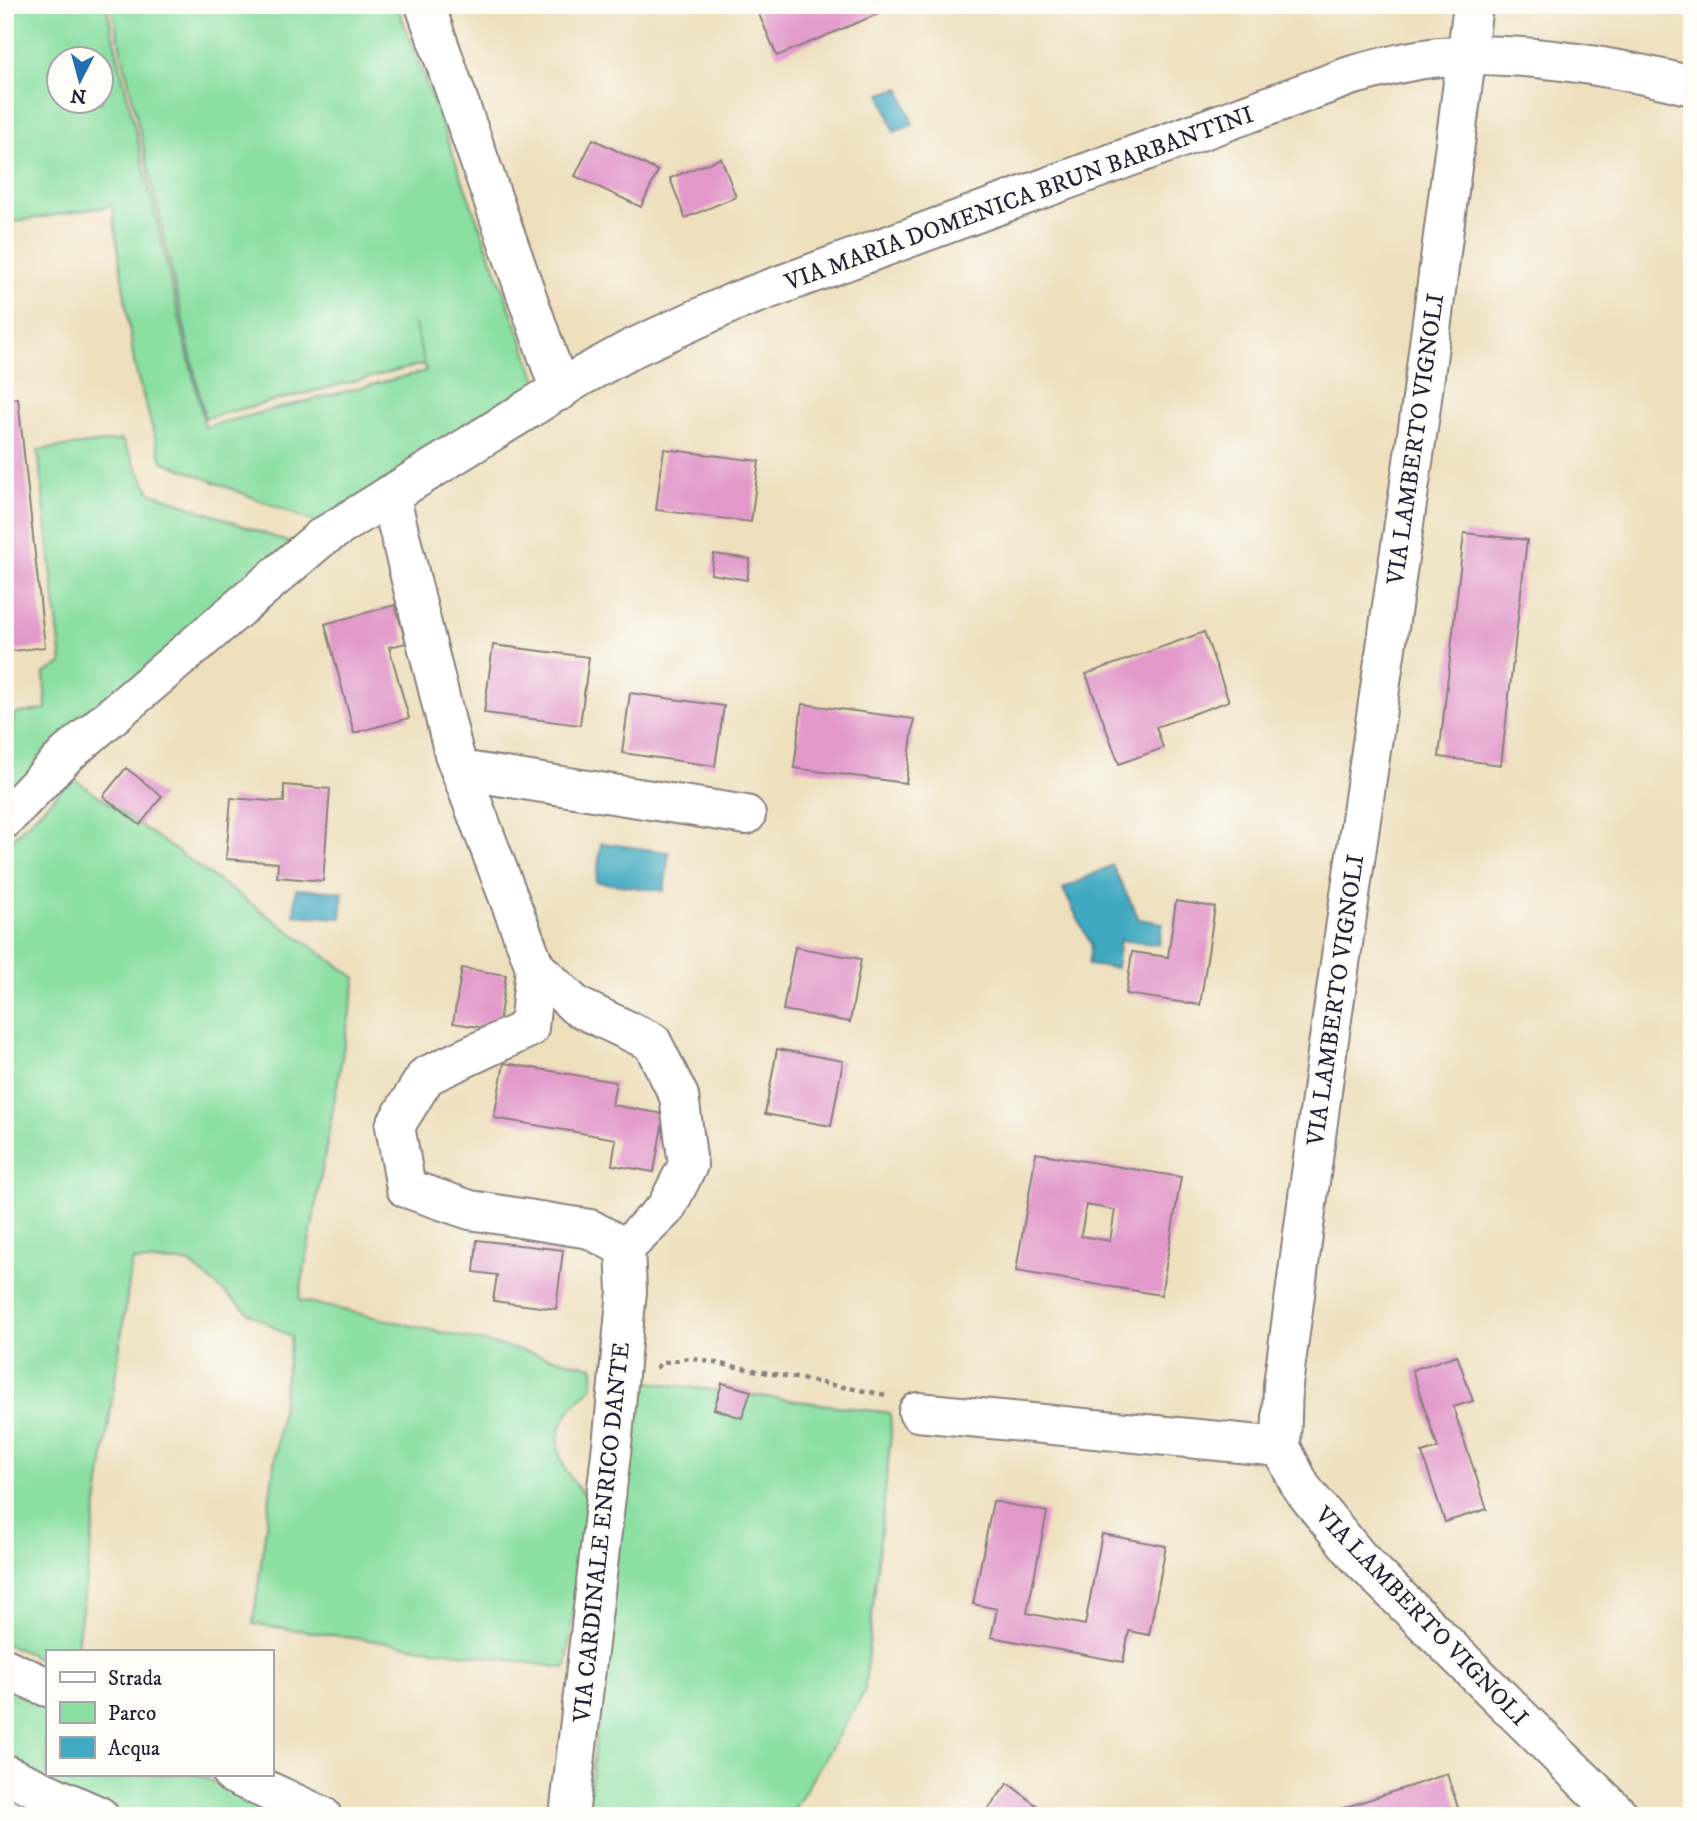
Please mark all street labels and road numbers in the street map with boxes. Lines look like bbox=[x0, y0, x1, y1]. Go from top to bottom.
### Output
street label: VIA MARIA DOMENICA BRUN BARBANTINI bbox=[780, 100, 1258, 298]
street label: VIA LAMBERTO VIGNOLI bbox=[1381, 291, 1451, 588]
street label: VIA LAMBERTO VIGNOLI bbox=[1301, 852, 1371, 1149]
street label: VIA CARDINALE ENRICO DANTE bbox=[567, 1340, 637, 1725]
street label: VIA LAMBERTO VIGNOLI bbox=[1308, 1500, 1534, 1733]

